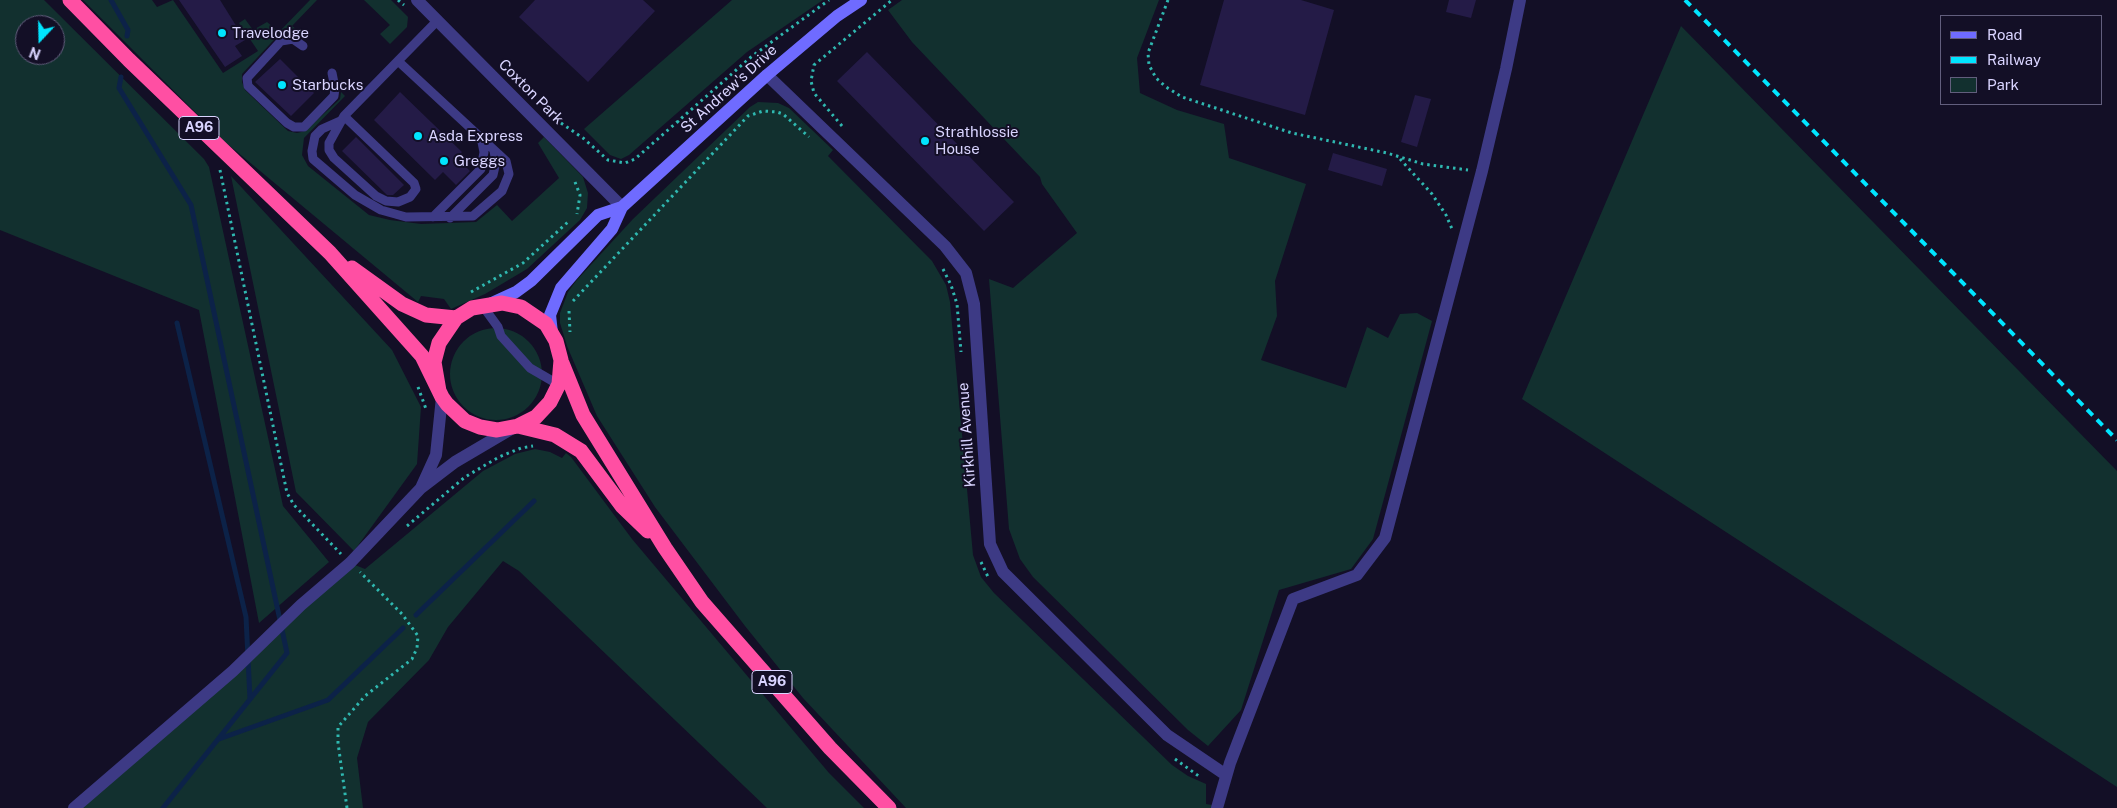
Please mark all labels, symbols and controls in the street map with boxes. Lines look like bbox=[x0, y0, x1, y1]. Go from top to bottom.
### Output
north arrow bbox=[15, 15, 65, 65]
legend bbox=[1940, 15, 2102, 105]
place label: Travelodge bbox=[232, 24, 309, 42]
text: Road bbox=[1987, 26, 2023, 43]
marker: Travelodge bbox=[216, 27, 228, 39]
street label: St Andrew's Drive bbox=[677, 41, 781, 137]
text: N bbox=[27, 44, 43, 63]
text: Railway bbox=[1987, 51, 2041, 68]
street label: Coxton Park bbox=[495, 56, 567, 128]
place label: Starbucks bbox=[292, 76, 363, 94]
text: Park bbox=[1987, 76, 2019, 93]
marker: Starbucks bbox=[276, 79, 288, 91]
road number: A96 bbox=[179, 116, 219, 140]
place label: Strathlossie House bbox=[935, 123, 1019, 158]
place label: Asda Express bbox=[428, 127, 523, 145]
marker: Asda Express bbox=[412, 130, 424, 142]
marker: Strathlossie House bbox=[919, 135, 931, 147]
place label: Greggs bbox=[454, 152, 505, 170]
marker: Greggs bbox=[438, 155, 450, 167]
street label: Kirkhill Avenue bbox=[954, 382, 980, 488]
road number: A96 bbox=[752, 670, 792, 694]

